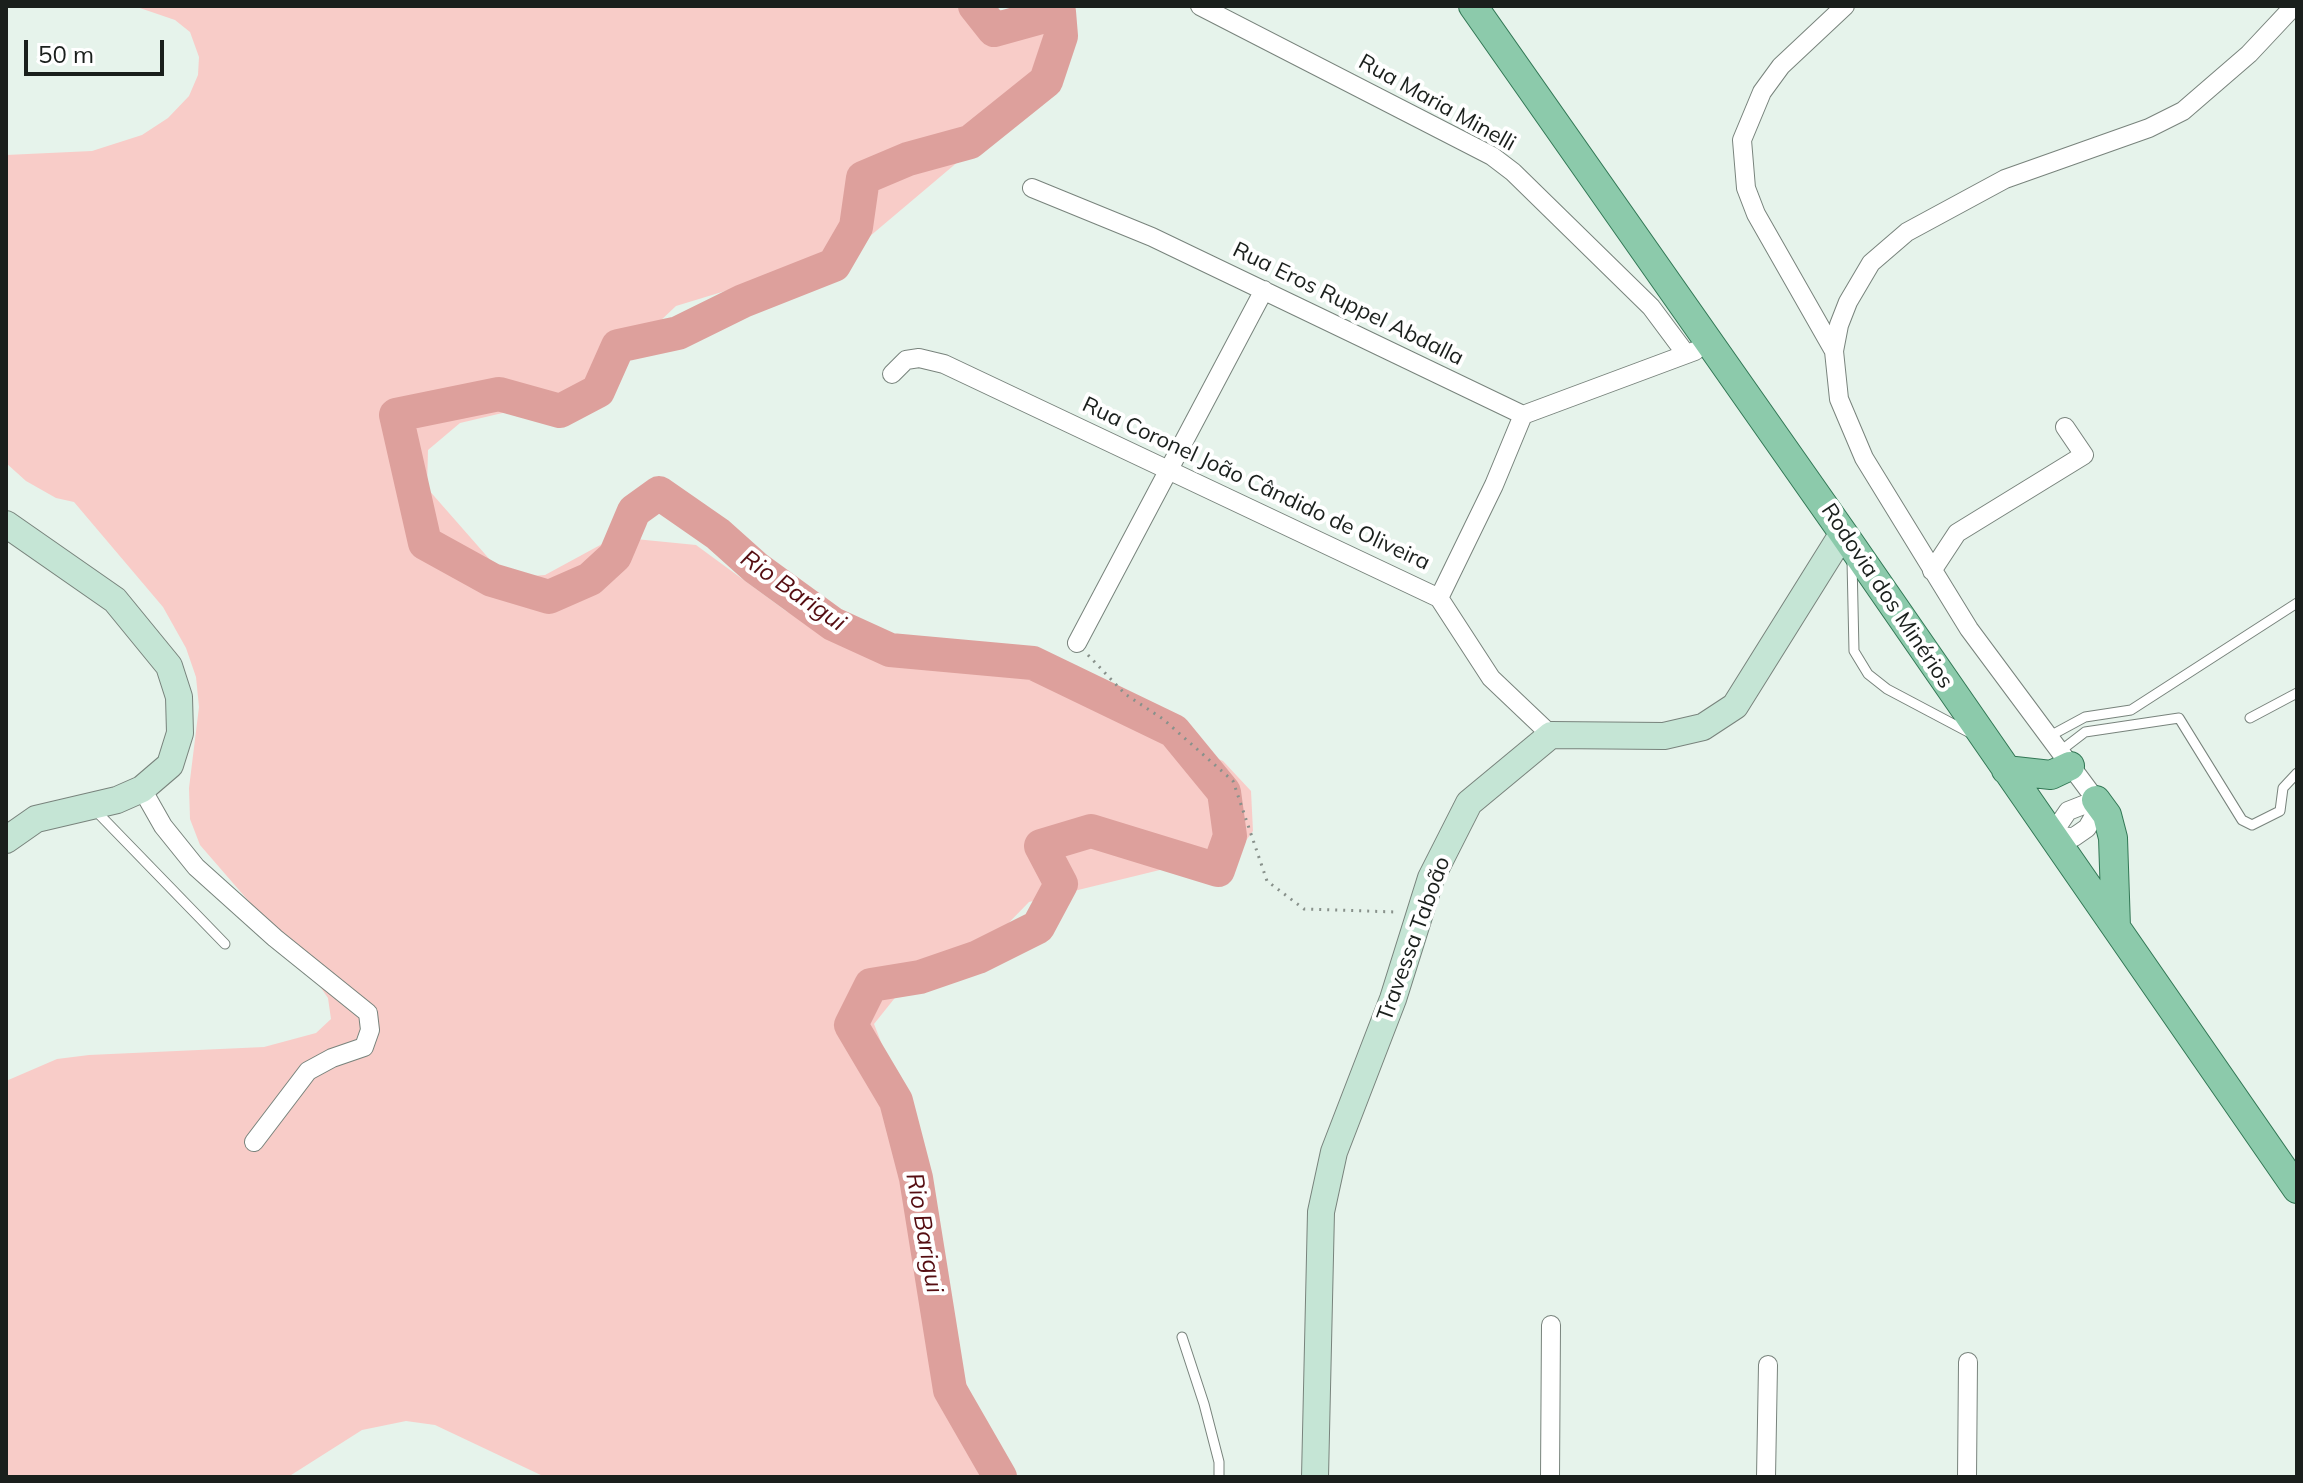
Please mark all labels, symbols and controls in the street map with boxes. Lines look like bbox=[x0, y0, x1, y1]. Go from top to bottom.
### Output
scale bar bbox=[28, 24, 168, 74]
text: 50 m bbox=[38, 39, 94, 69]
street label: Rua Maria Minelli bbox=[1354, 49, 1520, 157]
street label: Rua Eros Ruppel Abdalla bbox=[1228, 237, 1468, 371]
street label: Rua Coronel João Cândido de Oliveira bbox=[1078, 392, 1434, 576]
street label: Rodovia dos Minérios bbox=[1815, 499, 1959, 693]
water label: Rio Barigui bbox=[735, 544, 851, 638]
street label: Travessa Taboão bbox=[1372, 853, 1456, 1025]
water label: Rio Barigui bbox=[899, 1171, 949, 1295]

